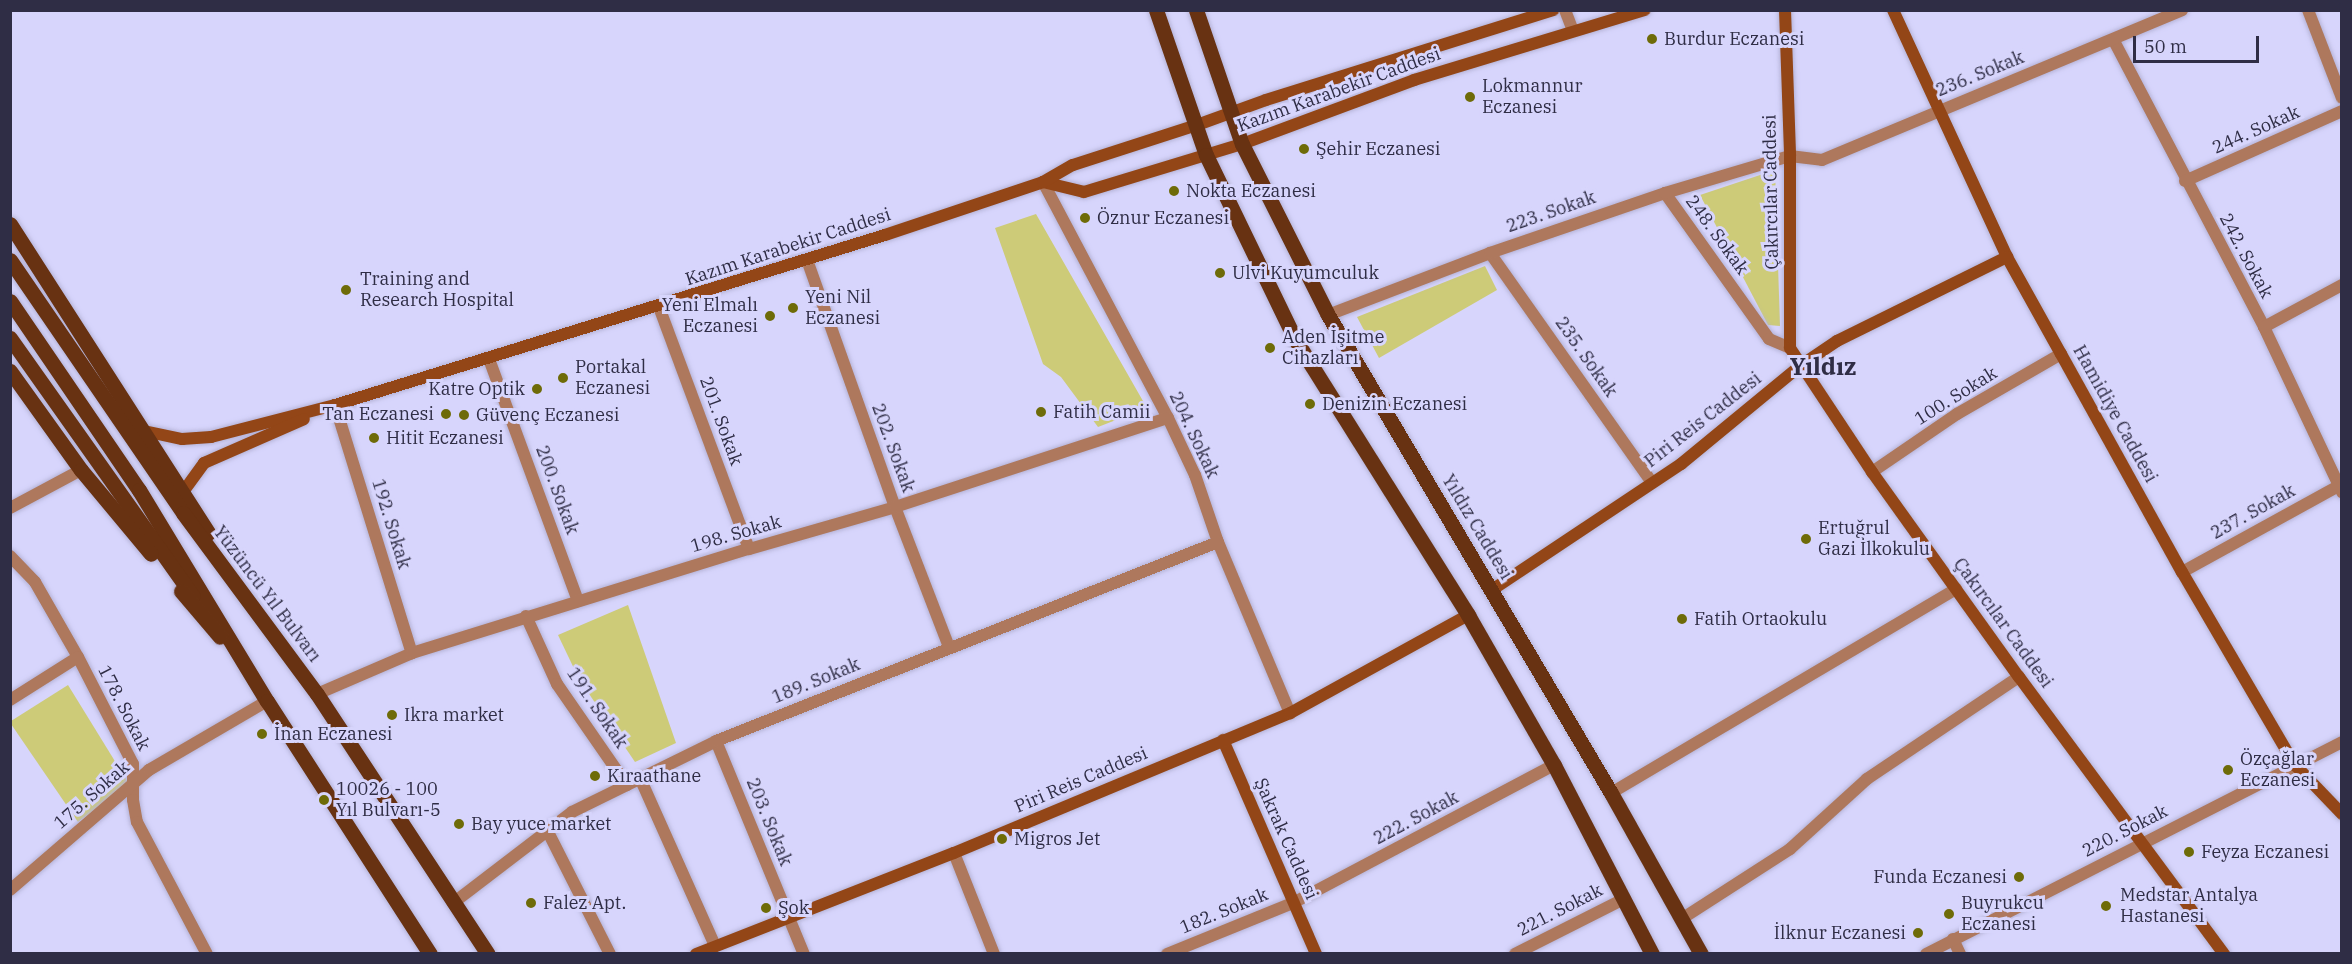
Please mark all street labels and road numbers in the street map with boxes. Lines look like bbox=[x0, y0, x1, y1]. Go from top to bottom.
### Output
street label: Kazım Karabekir Caddesi bbox=[1234, 43, 1444, 137]
street label: 236. Sokak bbox=[1933, 47, 2027, 101]
street label: 244. Sokak bbox=[2209, 101, 2303, 159]
street label: Çakırcılar Caddesi bbox=[1759, 114, 1783, 270]
street label: 223. Sokak bbox=[1504, 187, 1598, 237]
street label: 248. Sokak bbox=[1681, 191, 1753, 279]
street label: Kazım Karabekir Caddesi bbox=[683, 204, 893, 290]
street label: 242. Sokak bbox=[2215, 210, 2277, 302]
street label: 235. Sokak bbox=[1550, 313, 1622, 401]
street label: Hamidiye Caddesi bbox=[2068, 341, 2162, 487]
street label: 100. Sokak bbox=[1911, 362, 2001, 430]
street label: Piri Reis Caddesi bbox=[1640, 368, 1766, 472]
street label: 201. Sokak bbox=[695, 374, 747, 468]
street label: 204. Sokak bbox=[1165, 388, 1223, 482]
street label: 202. Sokak bbox=[867, 401, 919, 495]
street label: 200. Sokak bbox=[531, 443, 583, 537]
street label: Yıldız Caddesi bbox=[1437, 471, 1517, 583]
street label: 192. Sokak bbox=[367, 476, 415, 572]
street label: 237. Sokak bbox=[2207, 480, 2299, 544]
street label: 198. Sokak bbox=[688, 511, 784, 557]
street label: Yüzüncü Yıl Bulvarı bbox=[209, 522, 325, 666]
street label: Çakırcılar Caddesi bbox=[1949, 554, 2057, 692]
street label: 189. Sokak bbox=[769, 654, 863, 708]
street label: 178. Sokak bbox=[93, 662, 155, 754]
street label: 191. Sokak bbox=[562, 663, 632, 753]
street label: Piri Reis Caddesi bbox=[1011, 742, 1151, 818]
street label: 175. Sokak bbox=[50, 756, 134, 834]
street label: 203. Sokak bbox=[742, 775, 796, 869]
street label: Şakrak Caddesi bbox=[1250, 775, 1322, 903]
street label: 222. Sokak bbox=[1370, 787, 1462, 849]
street label: 220. Sokak bbox=[2079, 800, 2171, 862]
street label: 221. Sokak bbox=[1514, 879, 1606, 941]
street label: 182. Sokak bbox=[1177, 884, 1271, 938]

